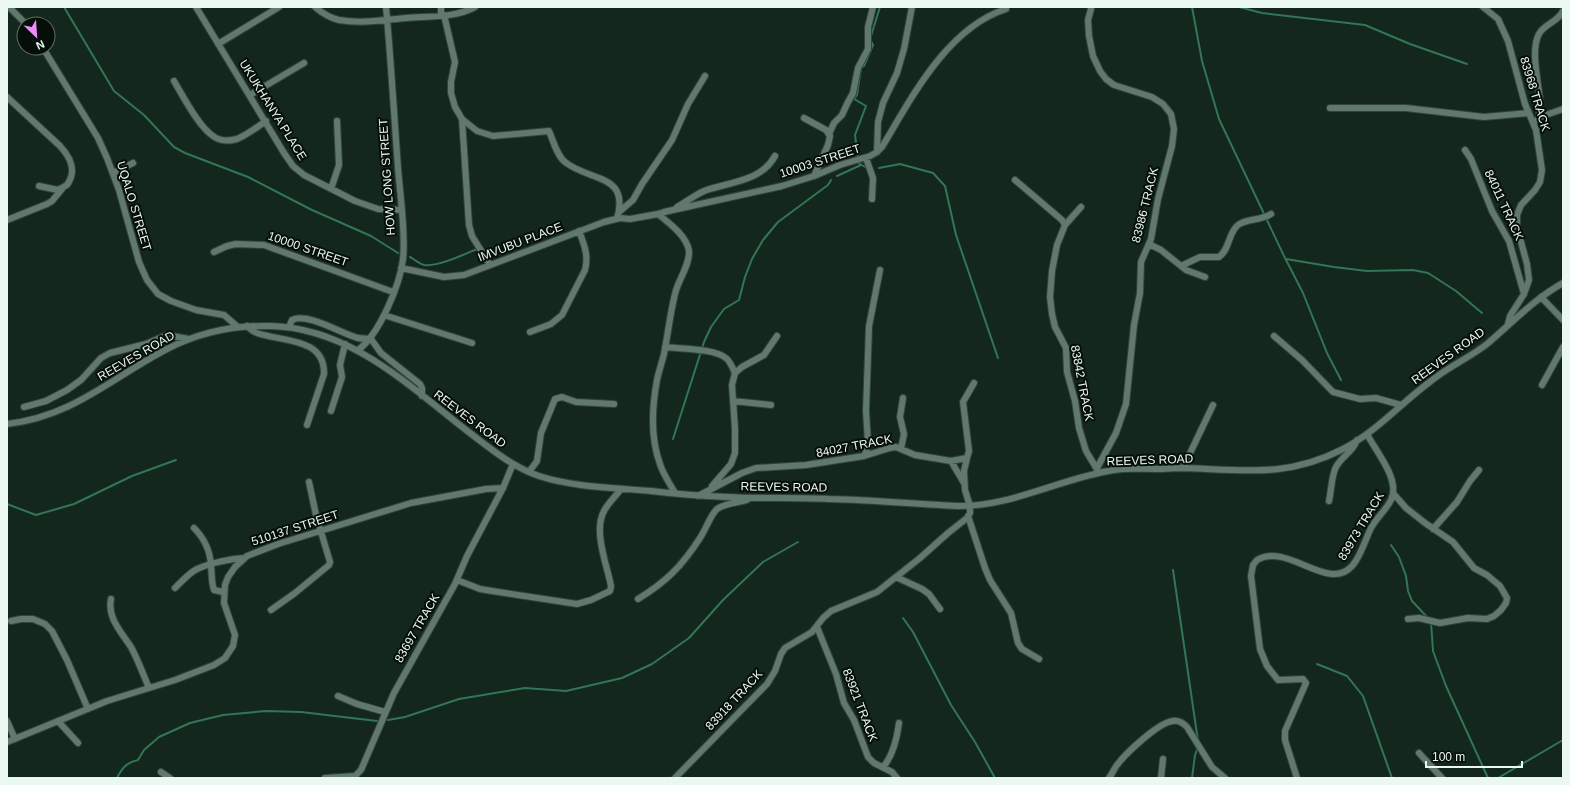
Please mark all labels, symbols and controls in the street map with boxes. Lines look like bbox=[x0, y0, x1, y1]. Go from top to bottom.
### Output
north arrow bbox=[16, 16, 56, 56]
text: N bbox=[34, 38, 46, 52]
street label: 83968 TRACK bbox=[1517, 55, 1553, 133]
street label: UKUKHANYA PLACE bbox=[236, 57, 310, 163]
street label: HOW LONG STREET bbox=[376, 117, 398, 236]
street label: 10003 STREET bbox=[778, 141, 863, 181]
street label: UQALO STREET bbox=[114, 160, 154, 253]
street label: 83986 TRACK bbox=[1129, 166, 1161, 244]
street label: 84011 TRACK bbox=[1482, 167, 1526, 243]
street label: IMVUBU PLACE bbox=[476, 219, 564, 265]
street label: 10000 STREET bbox=[266, 229, 351, 270]
street label: REEVES ROAD bbox=[1409, 325, 1487, 387]
street label: REEVES ROAD bbox=[95, 328, 177, 384]
street label: 83842 TRACK bbox=[1068, 344, 1096, 422]
street label: REEVES ROAD bbox=[431, 387, 509, 451]
street label: 84027 TRACK bbox=[815, 432, 893, 460]
street label: REEVES ROAD bbox=[1106, 451, 1194, 469]
street label: REEVES ROAD bbox=[741, 479, 828, 495]
street label: 83973 TRACK bbox=[1335, 489, 1387, 563]
street label: 510137 STREET bbox=[250, 507, 341, 549]
street label: 83697 TRACK bbox=[392, 591, 442, 665]
street label: 83921 TRACK bbox=[840, 666, 880, 744]
street label: 83918 TRACK bbox=[703, 667, 765, 733]
scale bar bbox=[1426, 743, 1522, 769]
text: 100 m bbox=[1432, 750, 1465, 764]

